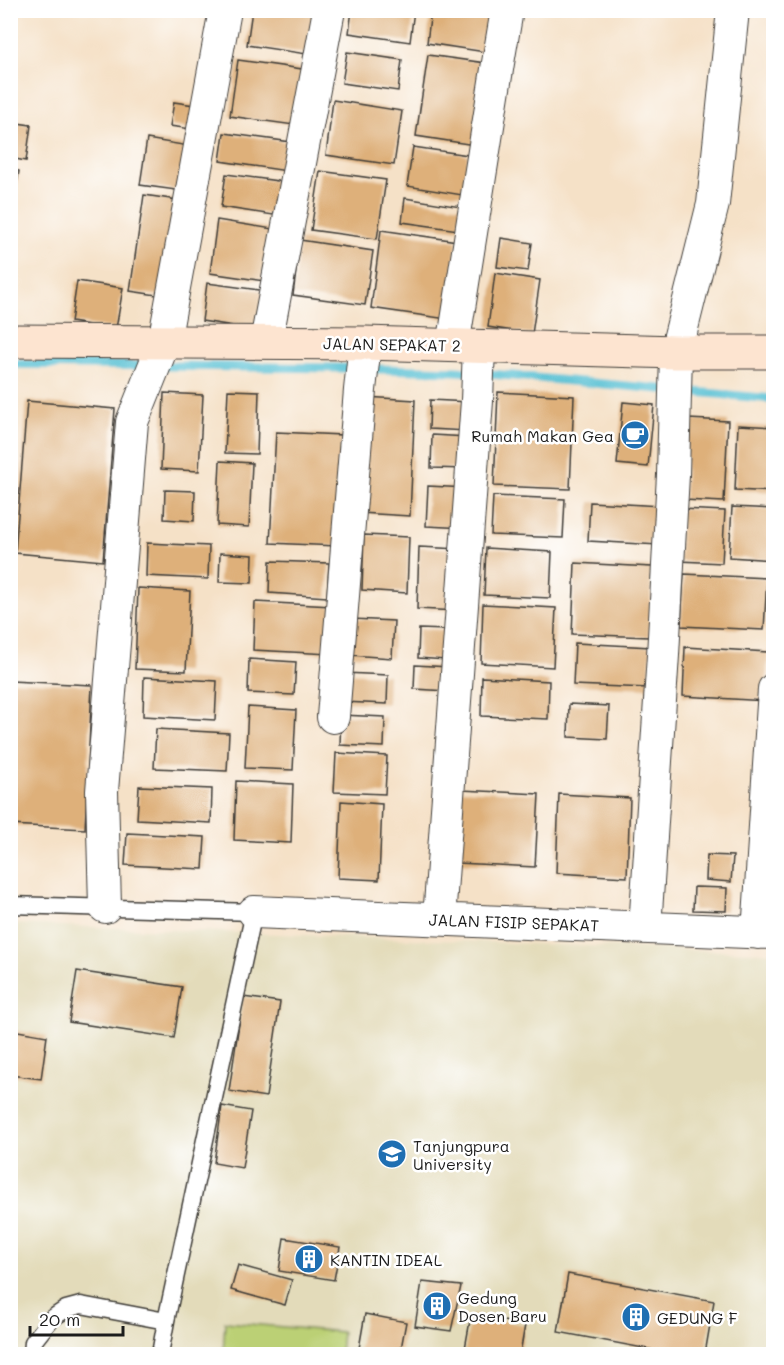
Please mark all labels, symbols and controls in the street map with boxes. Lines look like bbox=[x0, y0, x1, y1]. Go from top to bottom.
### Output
street label: JALAN SEPAKAT 2 bbox=[323, 332, 461, 356]
cafe icon: Rumah Makan Gea bbox=[619, 419, 651, 451]
place label: Rumah Makan Gea bbox=[471, 425, 614, 446]
street label: JALAN FISIP SEPAKAT bbox=[428, 909, 600, 935]
place label: Tanjungpura University bbox=[413, 1135, 510, 1174]
school or university icon: Tanjungpura University bbox=[376, 1138, 408, 1170]
building icon: KANTIN IDEAL bbox=[293, 1243, 325, 1275]
place label: KANTIN IDEAL bbox=[330, 1249, 443, 1270]
place label: Gedung Dosen Baru bbox=[458, 1287, 547, 1326]
building icon: Gedung Dosen Baru bbox=[421, 1290, 453, 1322]
scale bar bbox=[30, 1299, 123, 1337]
building icon: GEDUNG F bbox=[620, 1301, 652, 1333]
text: 20 m bbox=[39, 1307, 80, 1331]
place label: GEDUNG F bbox=[657, 1307, 737, 1328]

